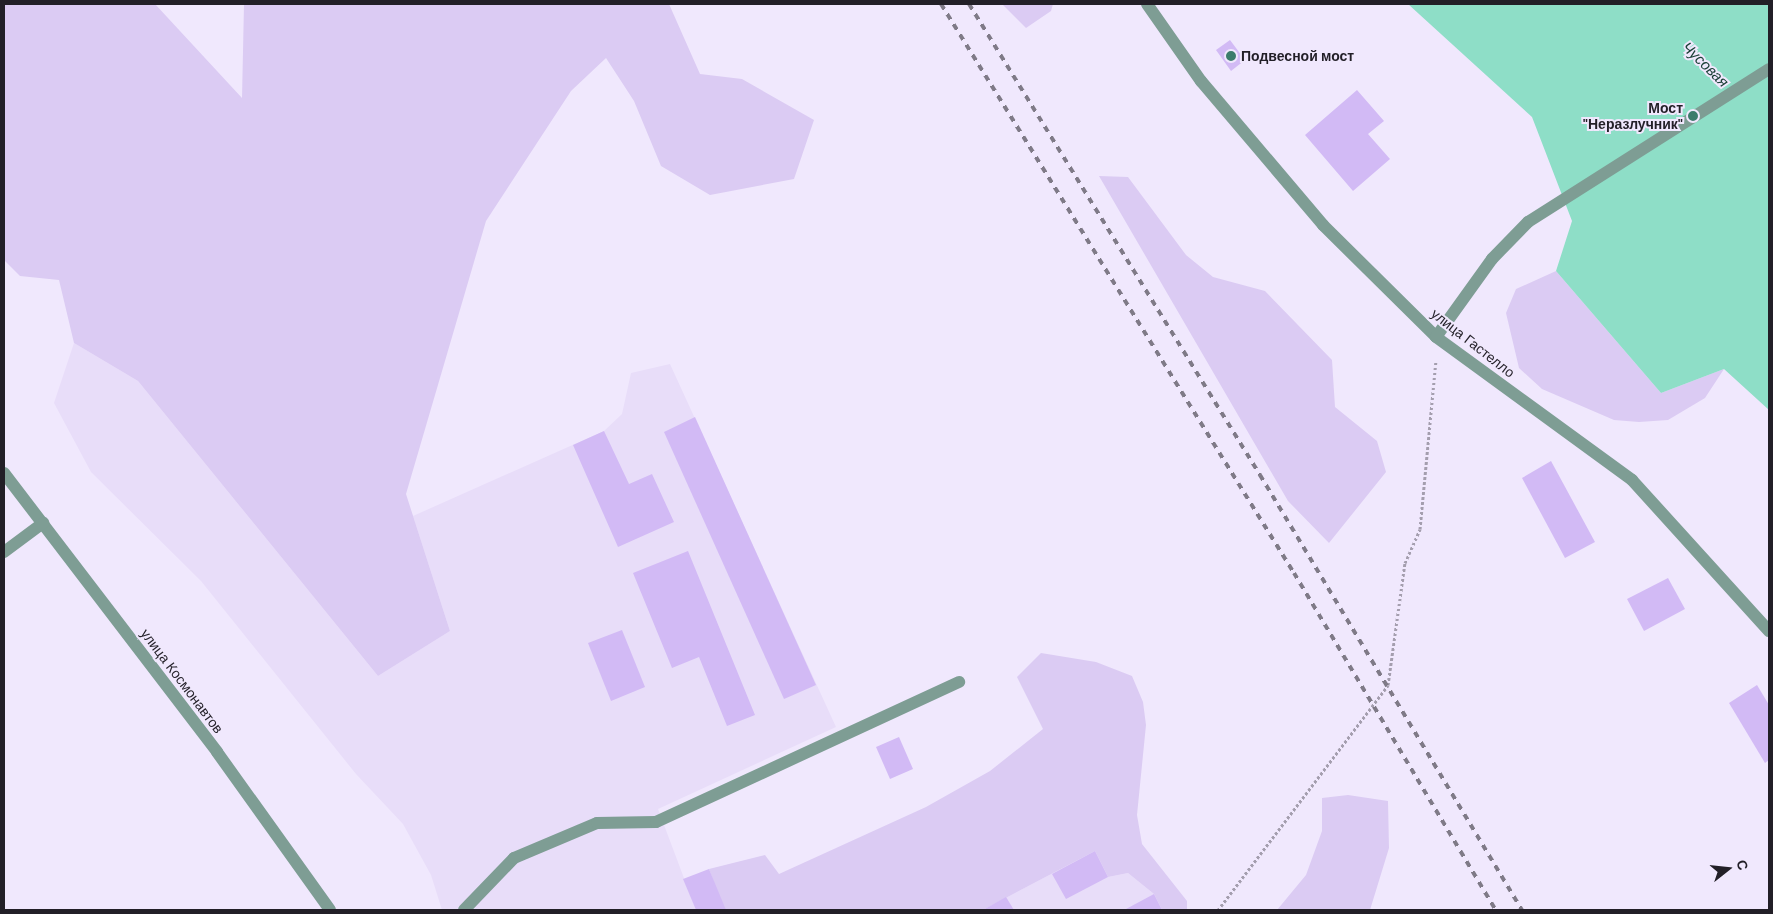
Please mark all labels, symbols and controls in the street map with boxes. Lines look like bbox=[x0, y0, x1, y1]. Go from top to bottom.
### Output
water label: Чусовая bbox=[1678, 39, 1732, 91]
place label: Подвесной мост bbox=[1241, 48, 1354, 64]
marker: Подвесной мост bbox=[1225, 50, 1237, 62]
place label: Мост "Неразлучник" bbox=[1583, 100, 1683, 132]
marker: Мост "Неразлучник" bbox=[1687, 110, 1699, 122]
street label: улица Гастелло bbox=[1428, 305, 1518, 381]
street label: улица Космонавтов bbox=[137, 625, 227, 737]
north arrow bbox=[1703, 844, 1753, 894]
text: С bbox=[1732, 858, 1752, 872]

